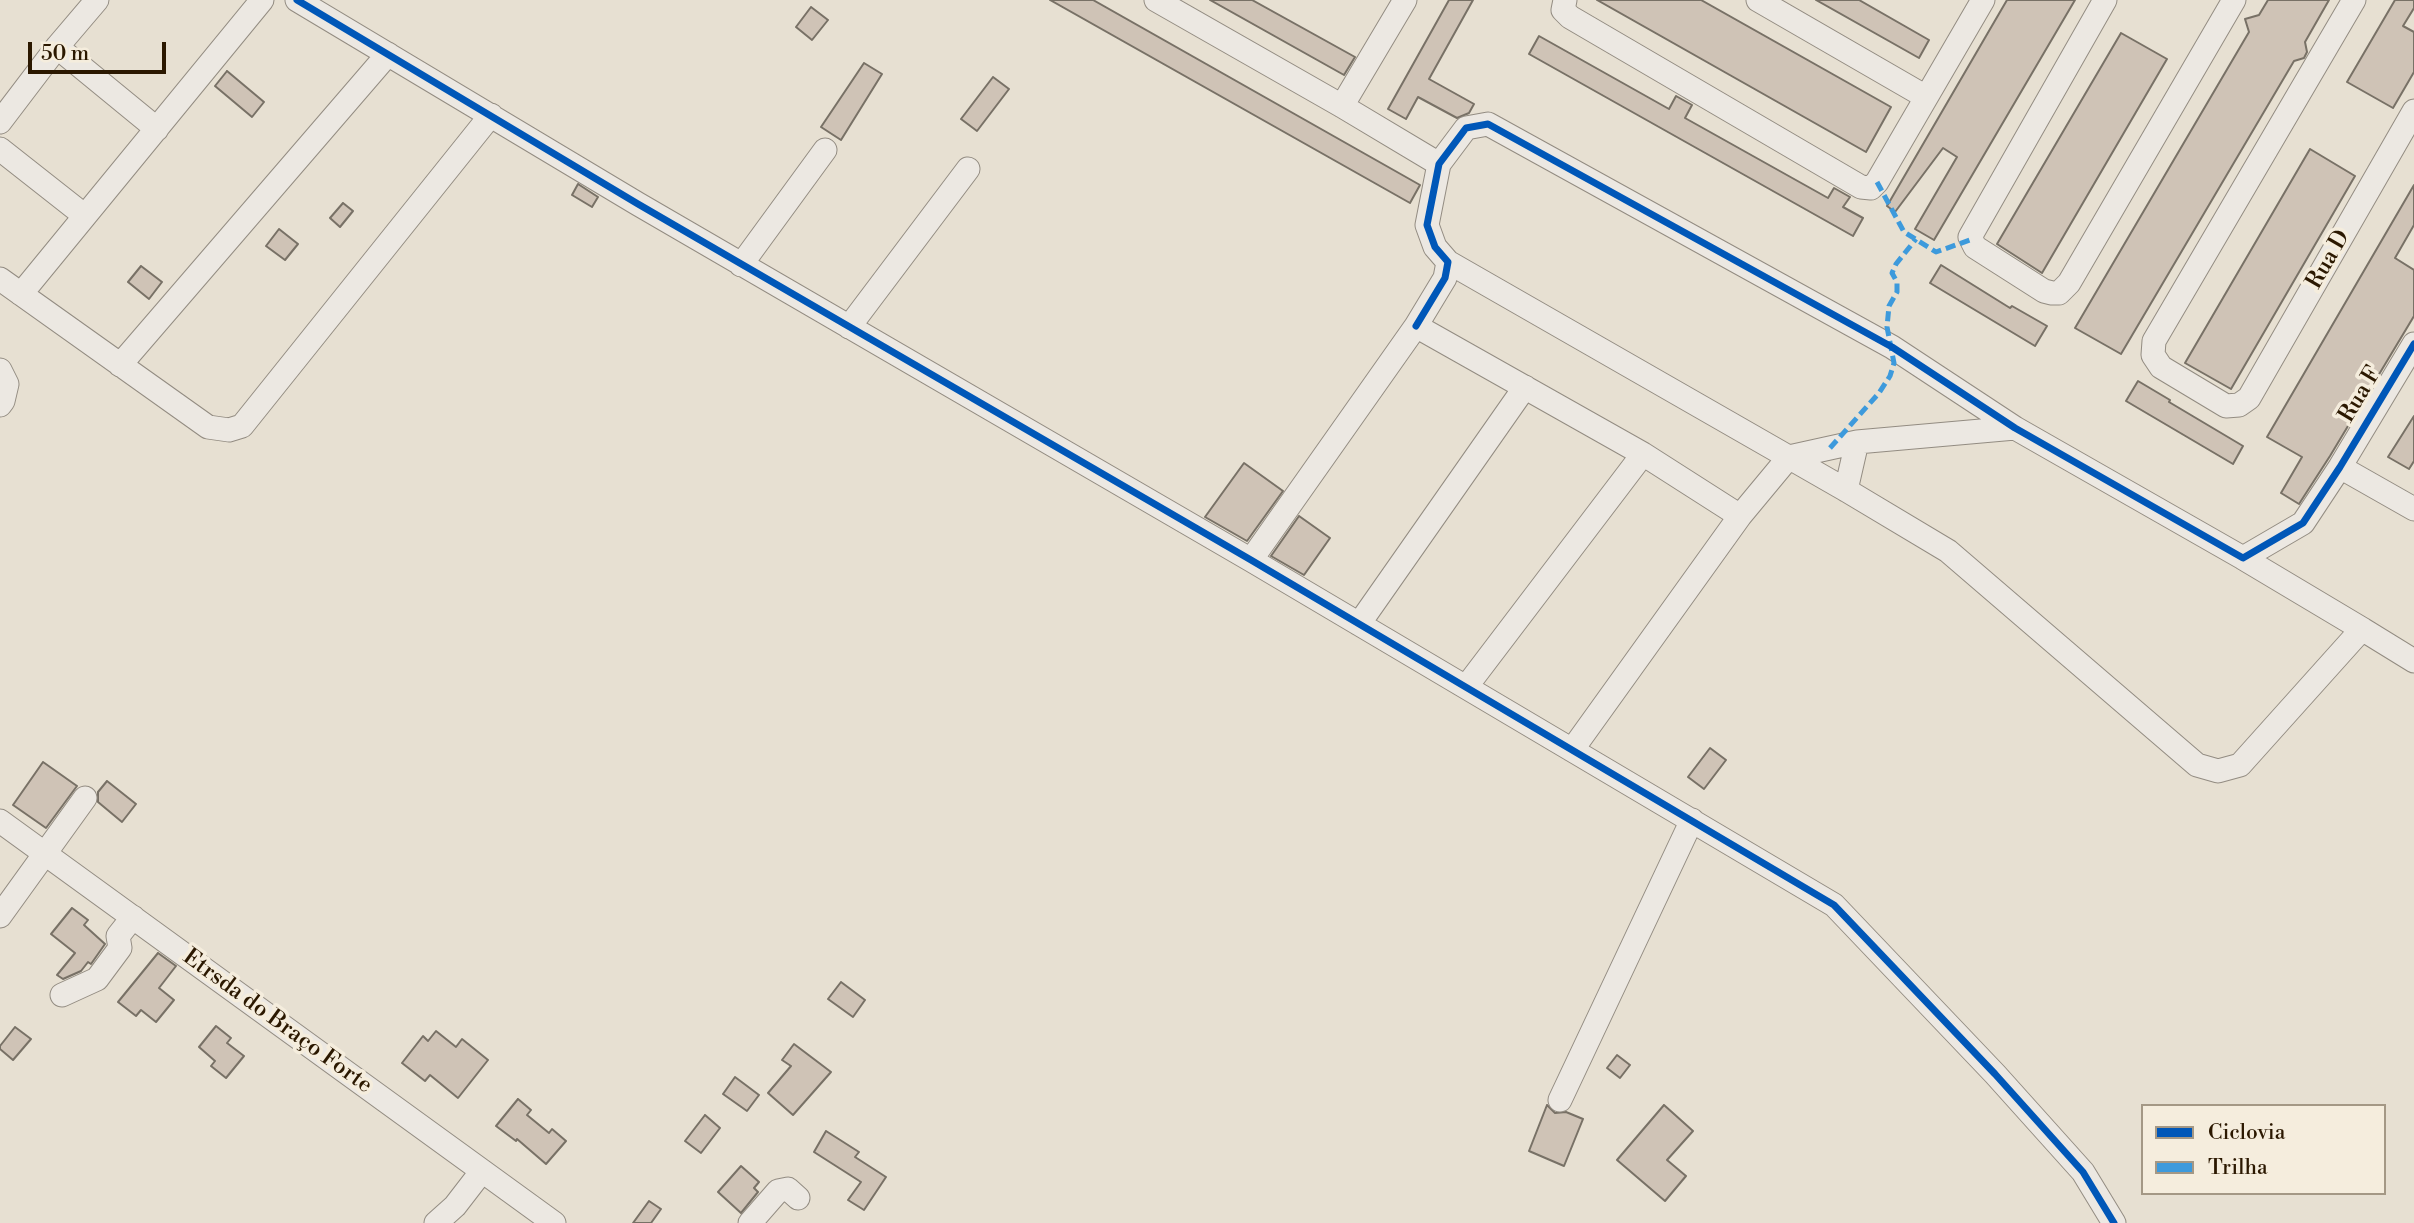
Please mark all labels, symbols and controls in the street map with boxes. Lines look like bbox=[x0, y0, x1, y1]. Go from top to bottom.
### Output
scale bar bbox=[32, 28, 170, 72]
text: 50 m bbox=[41, 41, 89, 67]
street label: Rua D bbox=[2301, 226, 2357, 294]
street label: Rua F bbox=[2334, 362, 2388, 428]
street label: Etrsda do Braço Forte bbox=[177, 944, 377, 1100]
legend bbox=[2141, 1104, 2386, 1195]
text: Ciclovia bbox=[2208, 1120, 2285, 1146]
text: Trilha bbox=[2208, 1155, 2268, 1181]

